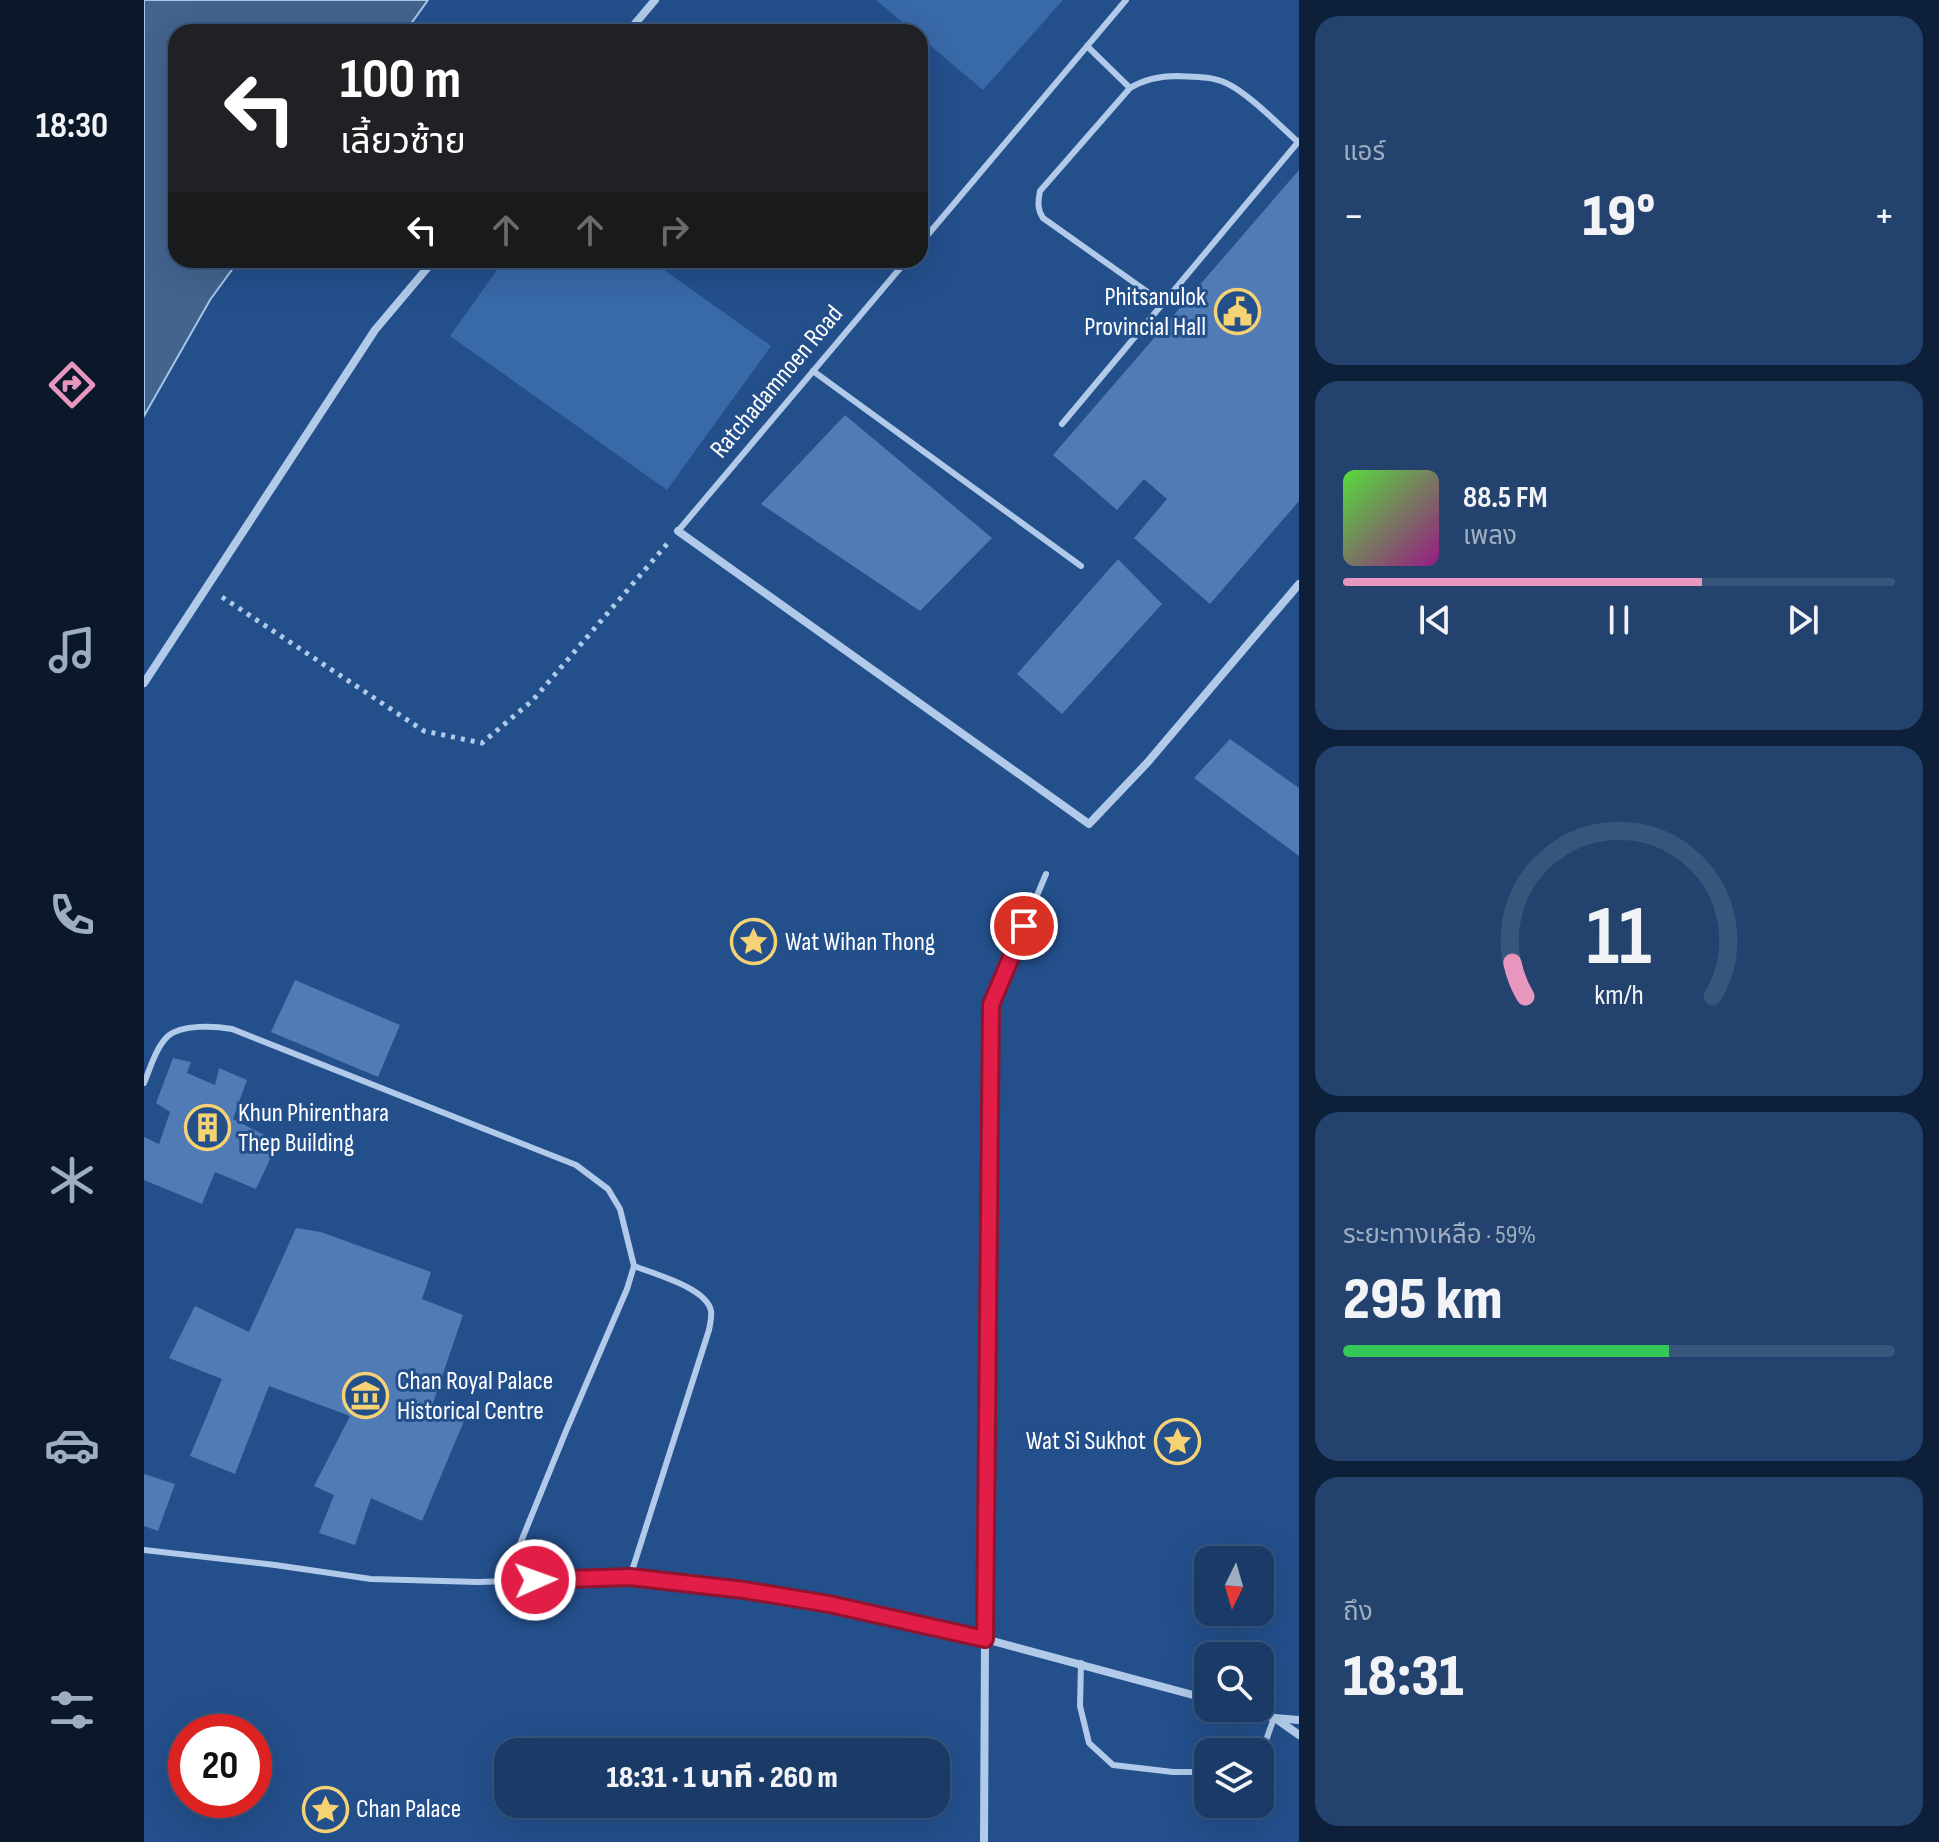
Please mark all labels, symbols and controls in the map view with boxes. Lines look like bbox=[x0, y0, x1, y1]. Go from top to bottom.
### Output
text: 100 m bbox=[340, 47, 461, 114]
icon: left bbox=[208, 56, 312, 160]
text: 18:30 bbox=[36, 105, 108, 148]
text: เลี้ยวซ้าย bbox=[340, 121, 466, 164]
text: แอร์ bbox=[1343, 137, 1385, 168]
text: 19° bbox=[1582, 181, 1656, 253]
text: − bbox=[1343, 190, 1365, 243]
text: + bbox=[1873, 190, 1895, 243]
icon: left bbox=[400, 208, 444, 252]
icon: ahead bbox=[484, 208, 528, 252]
icon: ahead bbox=[568, 208, 612, 252]
icon: right bbox=[652, 208, 696, 252]
place label: Phitsanulok Provincial Hall bbox=[1084, 282, 1206, 343]
public building icon: Phitsanulok Provincial Hall bbox=[1213, 288, 1261, 336]
street label: Ratchadamnoen Road bbox=[704, 299, 850, 465]
icon: directions bbox=[44, 357, 100, 413]
text: 88.5 FM bbox=[1463, 480, 1547, 516]
text: เพลง bbox=[1463, 521, 1517, 552]
icon: previous bbox=[1413, 598, 1457, 642]
icon: pause bbox=[1597, 598, 1641, 642]
icon: next bbox=[1781, 598, 1825, 642]
icon: music bbox=[44, 622, 100, 678]
icon: phone bbox=[44, 887, 100, 943]
text: 11 bbox=[1586, 888, 1652, 988]
pin bbox=[990, 892, 1058, 960]
icon: arrive bbox=[1002, 904, 1046, 948]
place icon: Wat Wihan Thong bbox=[730, 918, 778, 966]
place label: Wat Wihan Thong bbox=[785, 927, 935, 958]
text: km/h bbox=[1594, 978, 1644, 1013]
place label: Khun Phirenthara Thep Building bbox=[238, 1098, 389, 1159]
building icon: Khun Phirenthara Thep Building bbox=[183, 1104, 231, 1152]
icon: climate bbox=[44, 1152, 100, 1208]
text: ระยะทางเหลือ · 59% bbox=[1343, 1220, 1536, 1251]
text: 295 km bbox=[1343, 1264, 1503, 1336]
place label: Chan Royal Palace Historical Centre bbox=[397, 1366, 553, 1427]
museum icon: Chan Royal Palace Historical Centre bbox=[342, 1372, 390, 1420]
icon: car bbox=[44, 1417, 100, 1473]
place icon: Wat Si Sukhot bbox=[1153, 1417, 1201, 1465]
place label: Wat Si Sukhot bbox=[1026, 1426, 1146, 1457]
position arrow bbox=[493, 1538, 577, 1622]
north arrow bbox=[1194, 1546, 1274, 1626]
map controls bbox=[1194, 1546, 1274, 1818]
text: ถึง bbox=[1343, 1597, 1373, 1628]
text: 18:31 bbox=[1343, 1641, 1463, 1713]
button: search bbox=[1194, 1642, 1274, 1722]
icon: filters bbox=[44, 1682, 100, 1738]
speed limit sign: 20 bbox=[168, 1714, 272, 1818]
button: layers bbox=[1194, 1738, 1274, 1818]
text: 18:31 · 1 นาที · 260 m bbox=[606, 1760, 838, 1796]
place icon: Chan Palace bbox=[301, 1785, 349, 1833]
place label: Chan Palace bbox=[356, 1794, 461, 1825]

